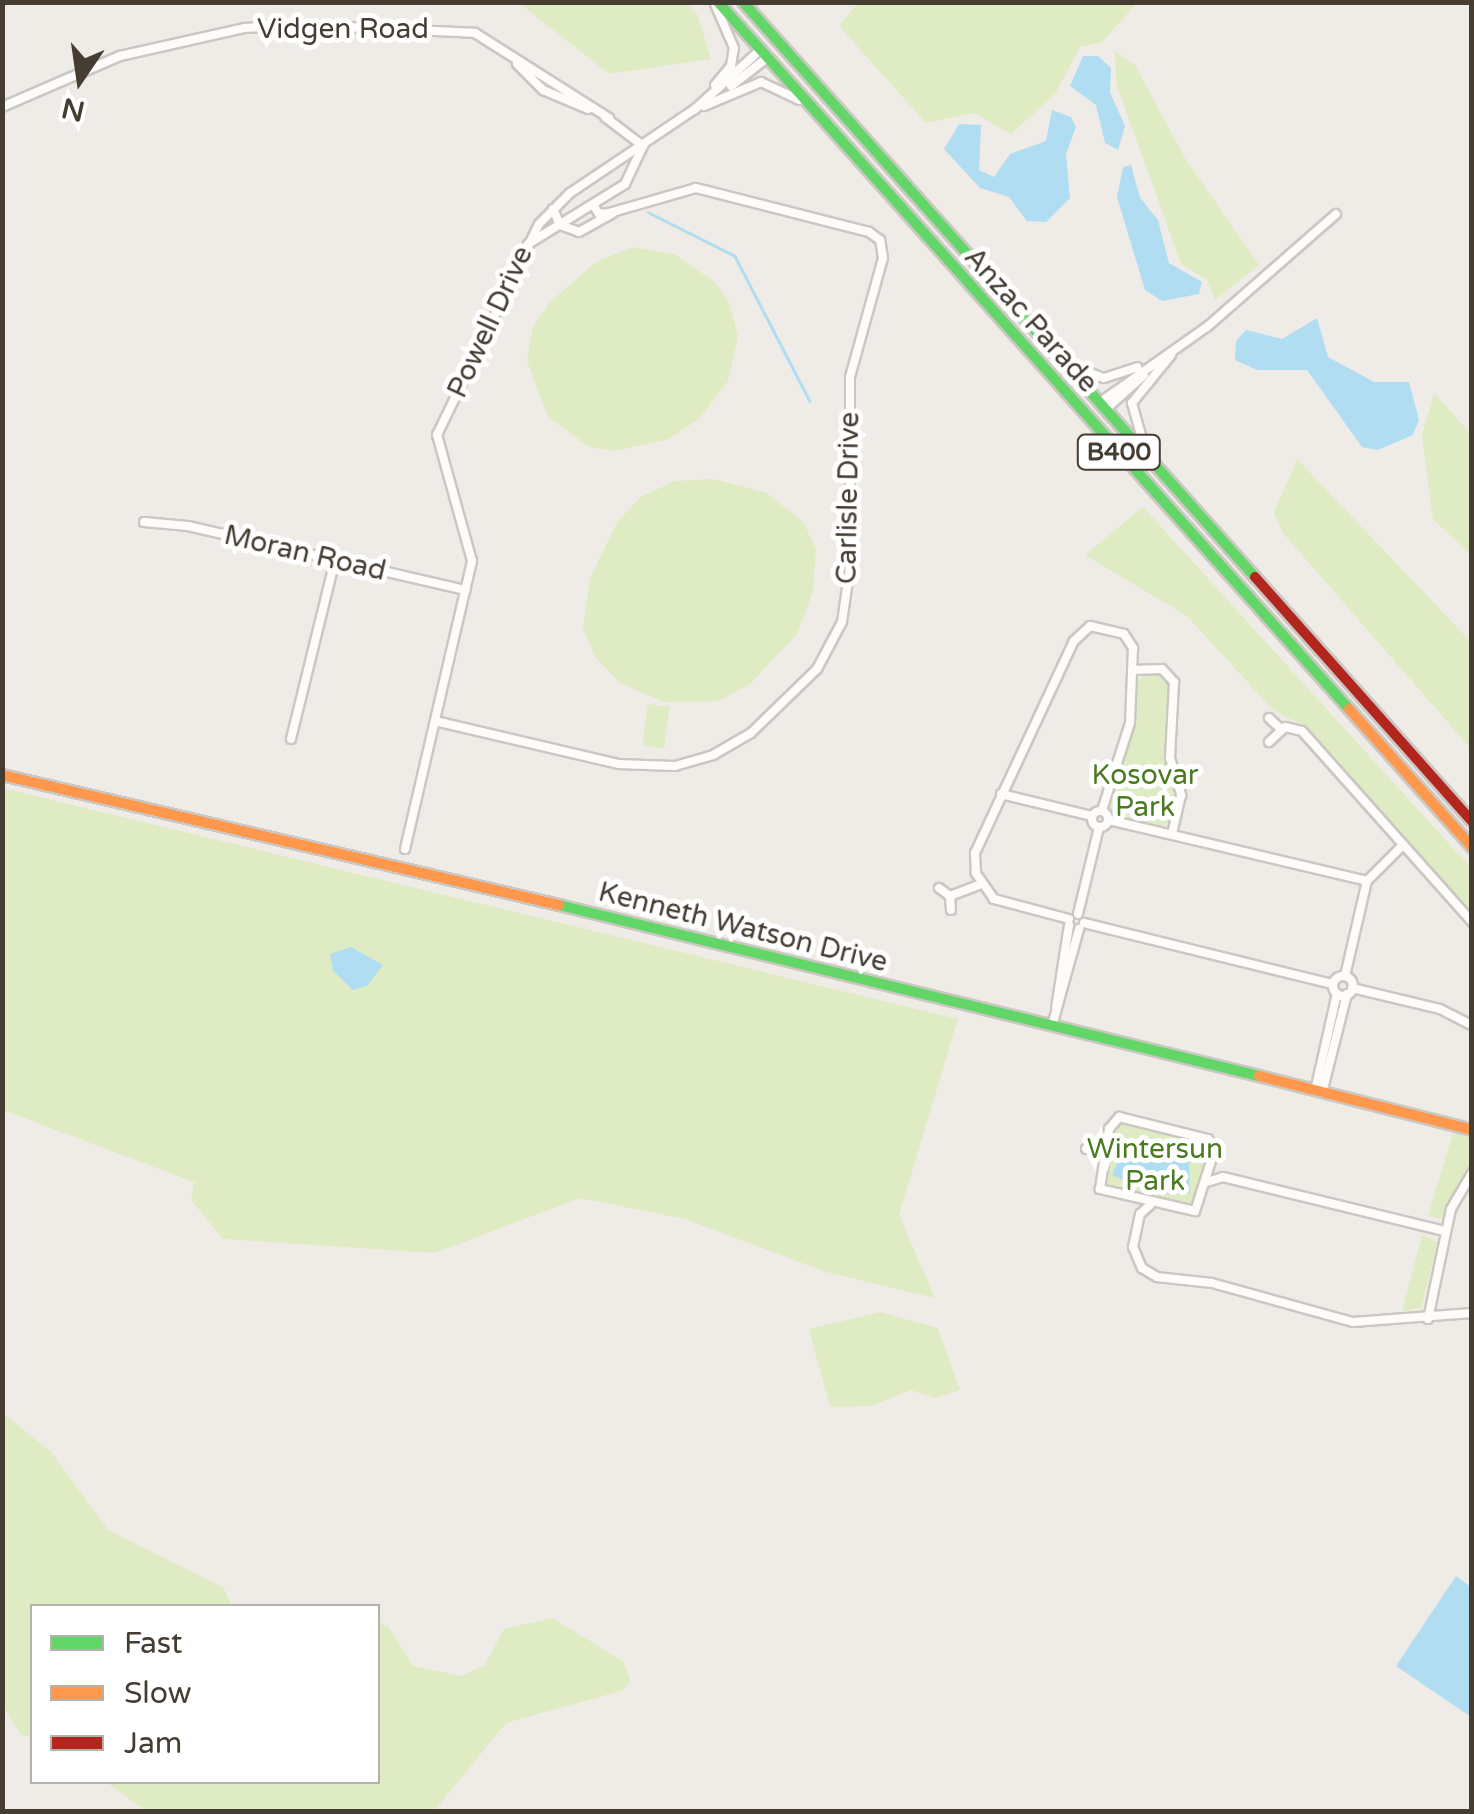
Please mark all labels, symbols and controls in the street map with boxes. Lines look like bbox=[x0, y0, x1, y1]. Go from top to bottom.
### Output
street label: Vidgen Road bbox=[257, 12, 429, 46]
north arrow bbox=[30, 30, 130, 130]
text: N bbox=[58, 90, 88, 128]
street label: Powell Drive bbox=[440, 241, 540, 403]
street label: Anzac Parade bbox=[957, 241, 1105, 399]
street label: Carlisle Drive bbox=[830, 412, 866, 584]
road number: B400 bbox=[1076, 432, 1162, 472]
street label: Moran Road bbox=[221, 518, 389, 588]
park label: Kosovar Park bbox=[1091, 758, 1199, 824]
street label: Kenneth Watson Drive bbox=[595, 875, 891, 979]
park label: Wintersun Park bbox=[1087, 1132, 1223, 1198]
legend bbox=[30, 1604, 380, 1784]
text: Fast bbox=[124, 1625, 183, 1662]
text: Slow bbox=[124, 1675, 192, 1712]
text: Jam bbox=[124, 1725, 182, 1762]

